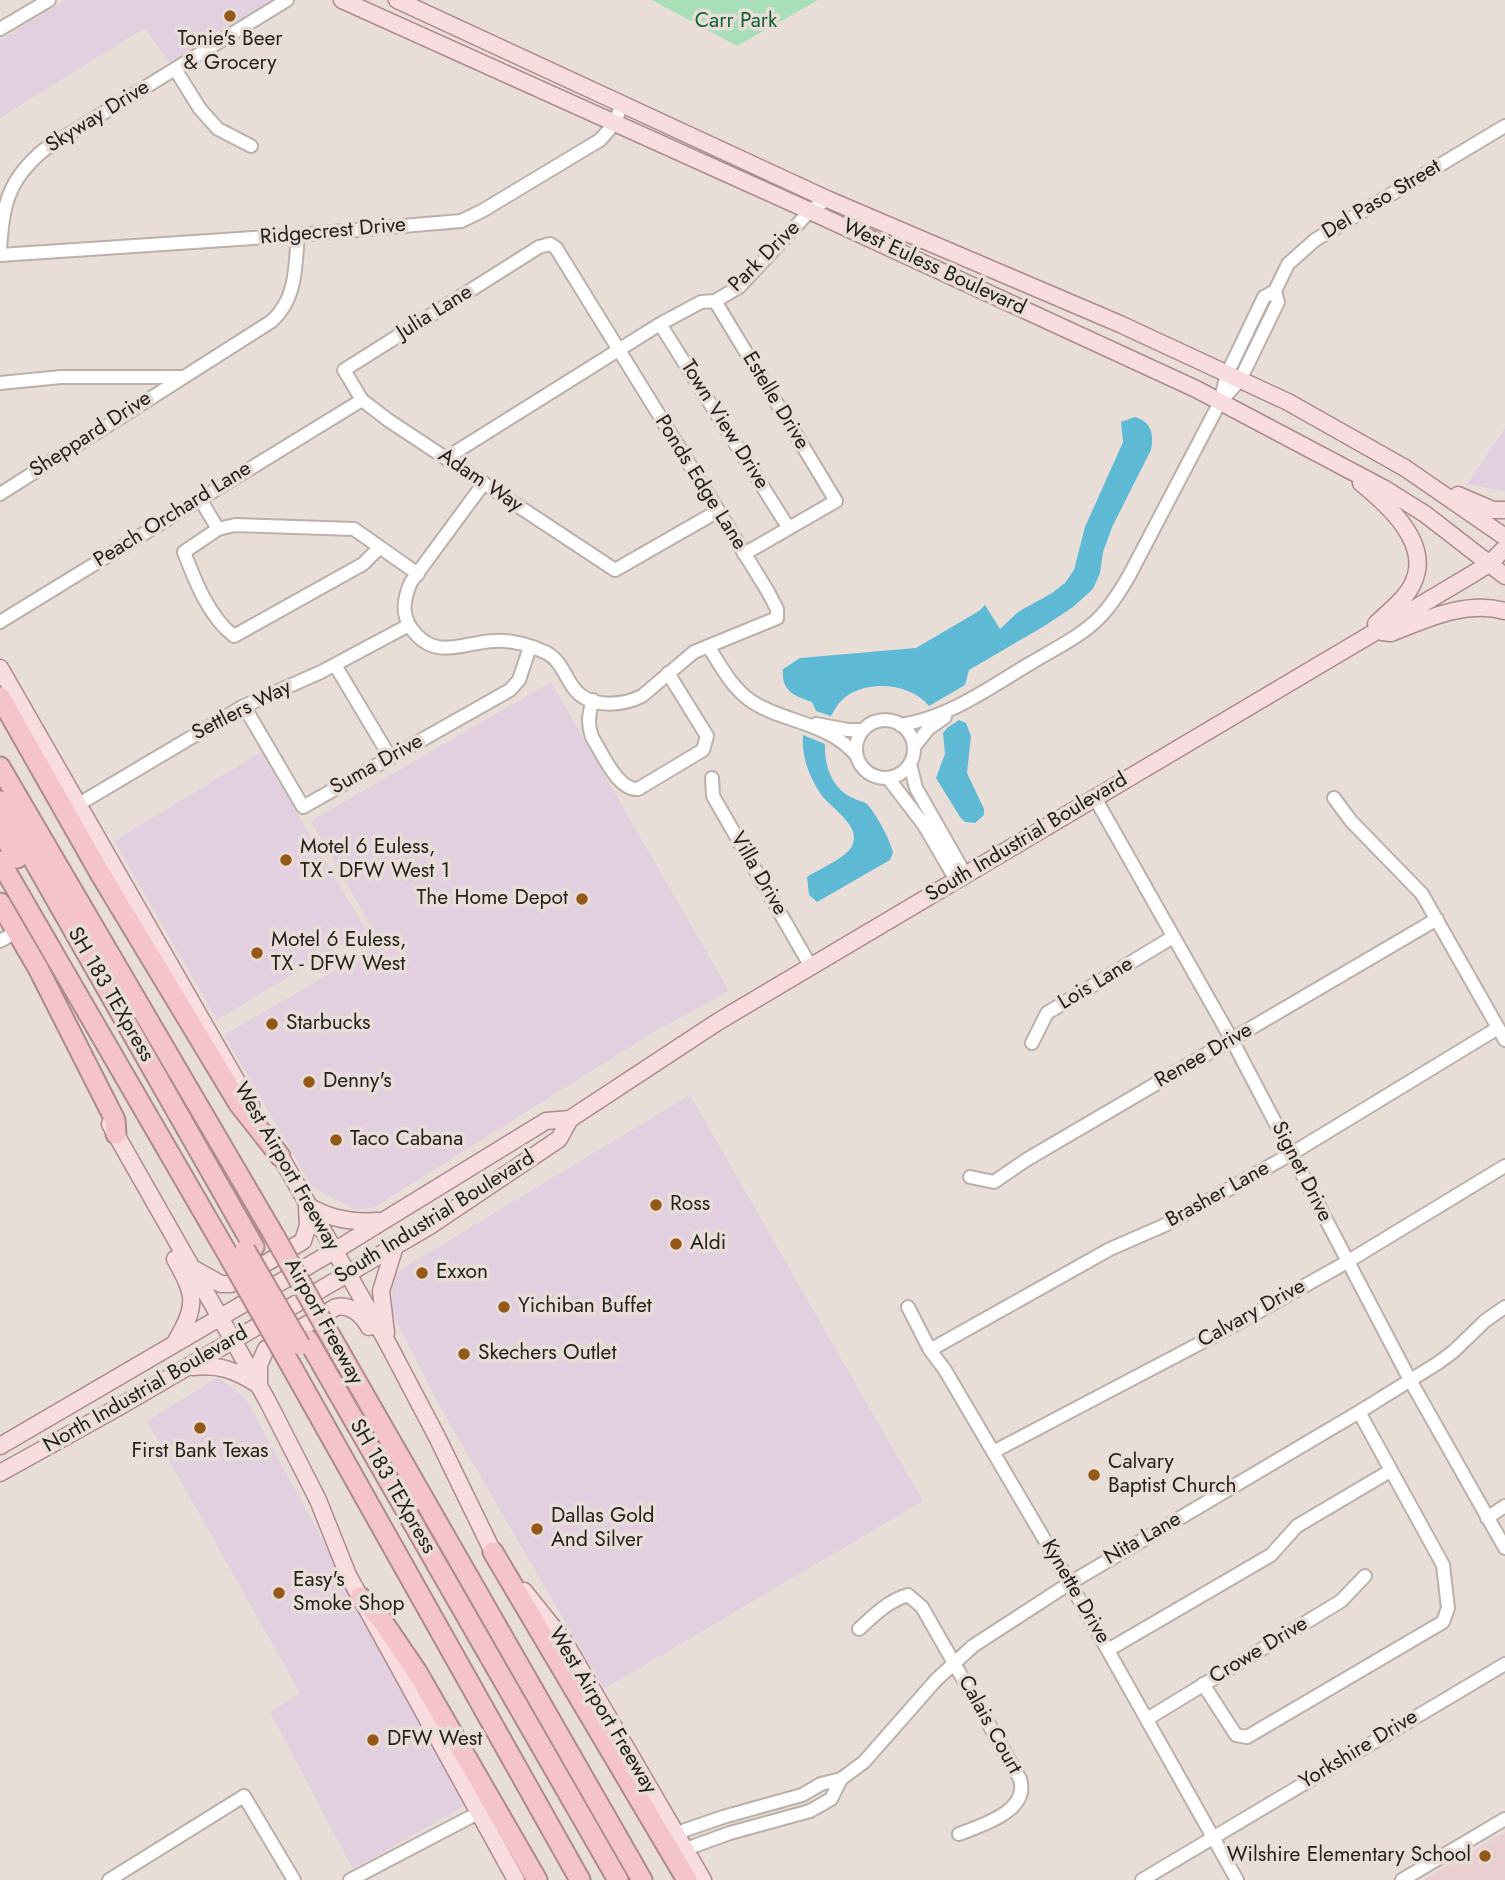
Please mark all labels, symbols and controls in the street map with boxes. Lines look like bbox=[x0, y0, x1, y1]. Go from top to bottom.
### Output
marker: Tonie's Beer & Grocery bbox=[222, 8, 238, 24]
park label: Carr Park bbox=[695, 9, 777, 35]
place label: Tonie's Beer & Grocery bbox=[178, 27, 282, 77]
street label: Skyway Drive bbox=[42, 75, 154, 159]
street label: Del Paso Street bbox=[1318, 155, 1446, 245]
street label: Ridgecrest Drive bbox=[259, 213, 407, 251]
street label: West Euless Boulevard bbox=[838, 214, 1030, 322]
street label: Park Drive bbox=[724, 216, 806, 298]
street label: Julia Lane bbox=[393, 280, 477, 346]
street label: Estelle Drive bbox=[736, 348, 814, 454]
street label: Town View Drive bbox=[674, 356, 774, 494]
street label: Sheppard Drive bbox=[26, 386, 156, 484]
street label: Ponds Edge Lane bbox=[648, 411, 752, 555]
street label: Adam Way bbox=[433, 444, 527, 518]
street label: Peach Orchard Lane bbox=[90, 456, 256, 574]
street label: Settlers Way bbox=[188, 675, 296, 747]
street label: Suma Drive bbox=[326, 729, 428, 801]
street label: South Industrial Boulevard bbox=[922, 768, 1132, 908]
street label: Villa Drive bbox=[724, 828, 792, 920]
place label: Motel 6 Euless, TX - DFW West 1 bbox=[300, 835, 450, 885]
marker: Motel 6 Euless, TX - DFW West 1 bbox=[278, 852, 294, 868]
place label: The Home Depot bbox=[417, 886, 568, 912]
marker: The Home Depot bbox=[574, 891, 590, 907]
street label: SH 183 TEXpress bbox=[61, 923, 159, 1067]
place label: Motel 6 Euless, TX - DFW West bbox=[271, 928, 406, 978]
marker: Motel 6 Euless, TX - DFW West bbox=[249, 945, 265, 961]
street label: Lois Lane bbox=[1054, 952, 1138, 1016]
place label: Starbucks bbox=[286, 1011, 371, 1037]
marker: Starbucks bbox=[264, 1016, 280, 1032]
street label: Renee Drive bbox=[1151, 1018, 1257, 1094]
place label: Denny's bbox=[323, 1069, 392, 1095]
marker: Denny's bbox=[301, 1074, 317, 1090]
street label: West Airport Freeway bbox=[228, 1078, 344, 1256]
street label: Signet Drive bbox=[1265, 1118, 1337, 1226]
place label: Taco Cabana bbox=[350, 1127, 463, 1153]
marker: Taco Cabana bbox=[328, 1132, 344, 1148]
street label: South Industrial Boulevard bbox=[330, 1146, 540, 1290]
street label: Brasher Lane bbox=[1162, 1156, 1274, 1234]
place label: Ross bbox=[670, 1192, 710, 1218]
marker: Ross bbox=[648, 1197, 664, 1213]
place label: Aldi bbox=[690, 1231, 726, 1257]
marker: Aldi bbox=[668, 1236, 684, 1252]
street label: Airport Freeway bbox=[278, 1255, 368, 1389]
place label: Exxon bbox=[436, 1260, 488, 1286]
marker: Exxon bbox=[414, 1265, 430, 1281]
street label: Calvary Drive bbox=[1194, 1274, 1310, 1354]
place label: Yichiban Buffet bbox=[518, 1294, 652, 1320]
marker: Yichiban Buffet bbox=[496, 1299, 512, 1315]
street label: North Industrial Boulevard bbox=[39, 1321, 253, 1459]
place label: Skechers Outlet bbox=[478, 1341, 616, 1367]
marker: Skechers Outlet bbox=[456, 1346, 472, 1362]
street label: SH 183 TEXpress bbox=[343, 1415, 441, 1559]
marker: First Bank Texas bbox=[192, 1420, 208, 1436]
place label: First Bank Texas bbox=[132, 1439, 268, 1465]
place label: Calvary Baptist Church bbox=[1108, 1450, 1236, 1500]
marker: Calvary Baptist Church bbox=[1086, 1467, 1102, 1483]
place label: Dallas Gold And Silver bbox=[551, 1504, 654, 1554]
street label: Nita Lane bbox=[1100, 1507, 1186, 1571]
marker: Dallas Gold And Silver bbox=[529, 1521, 545, 1537]
street label: Kynette Drive bbox=[1035, 1536, 1115, 1648]
place label: Easy's Smoke Shop bbox=[293, 1568, 404, 1618]
marker: Easy's Smoke Shop bbox=[271, 1585, 287, 1601]
street label: Crowe Drive bbox=[1205, 1612, 1313, 1690]
street label: West Airport Freeway bbox=[542, 1623, 662, 1799]
street label: Calais Court bbox=[952, 1671, 1026, 1779]
street label: Yorkshire Drive bbox=[1295, 1705, 1423, 1795]
place label: DFW West bbox=[387, 1727, 482, 1753]
marker: DFW West bbox=[365, 1732, 381, 1748]
place label: Wilshire Elementary School bbox=[1227, 1843, 1471, 1869]
marker: Wilshire Elementary School bbox=[1477, 1848, 1493, 1864]

